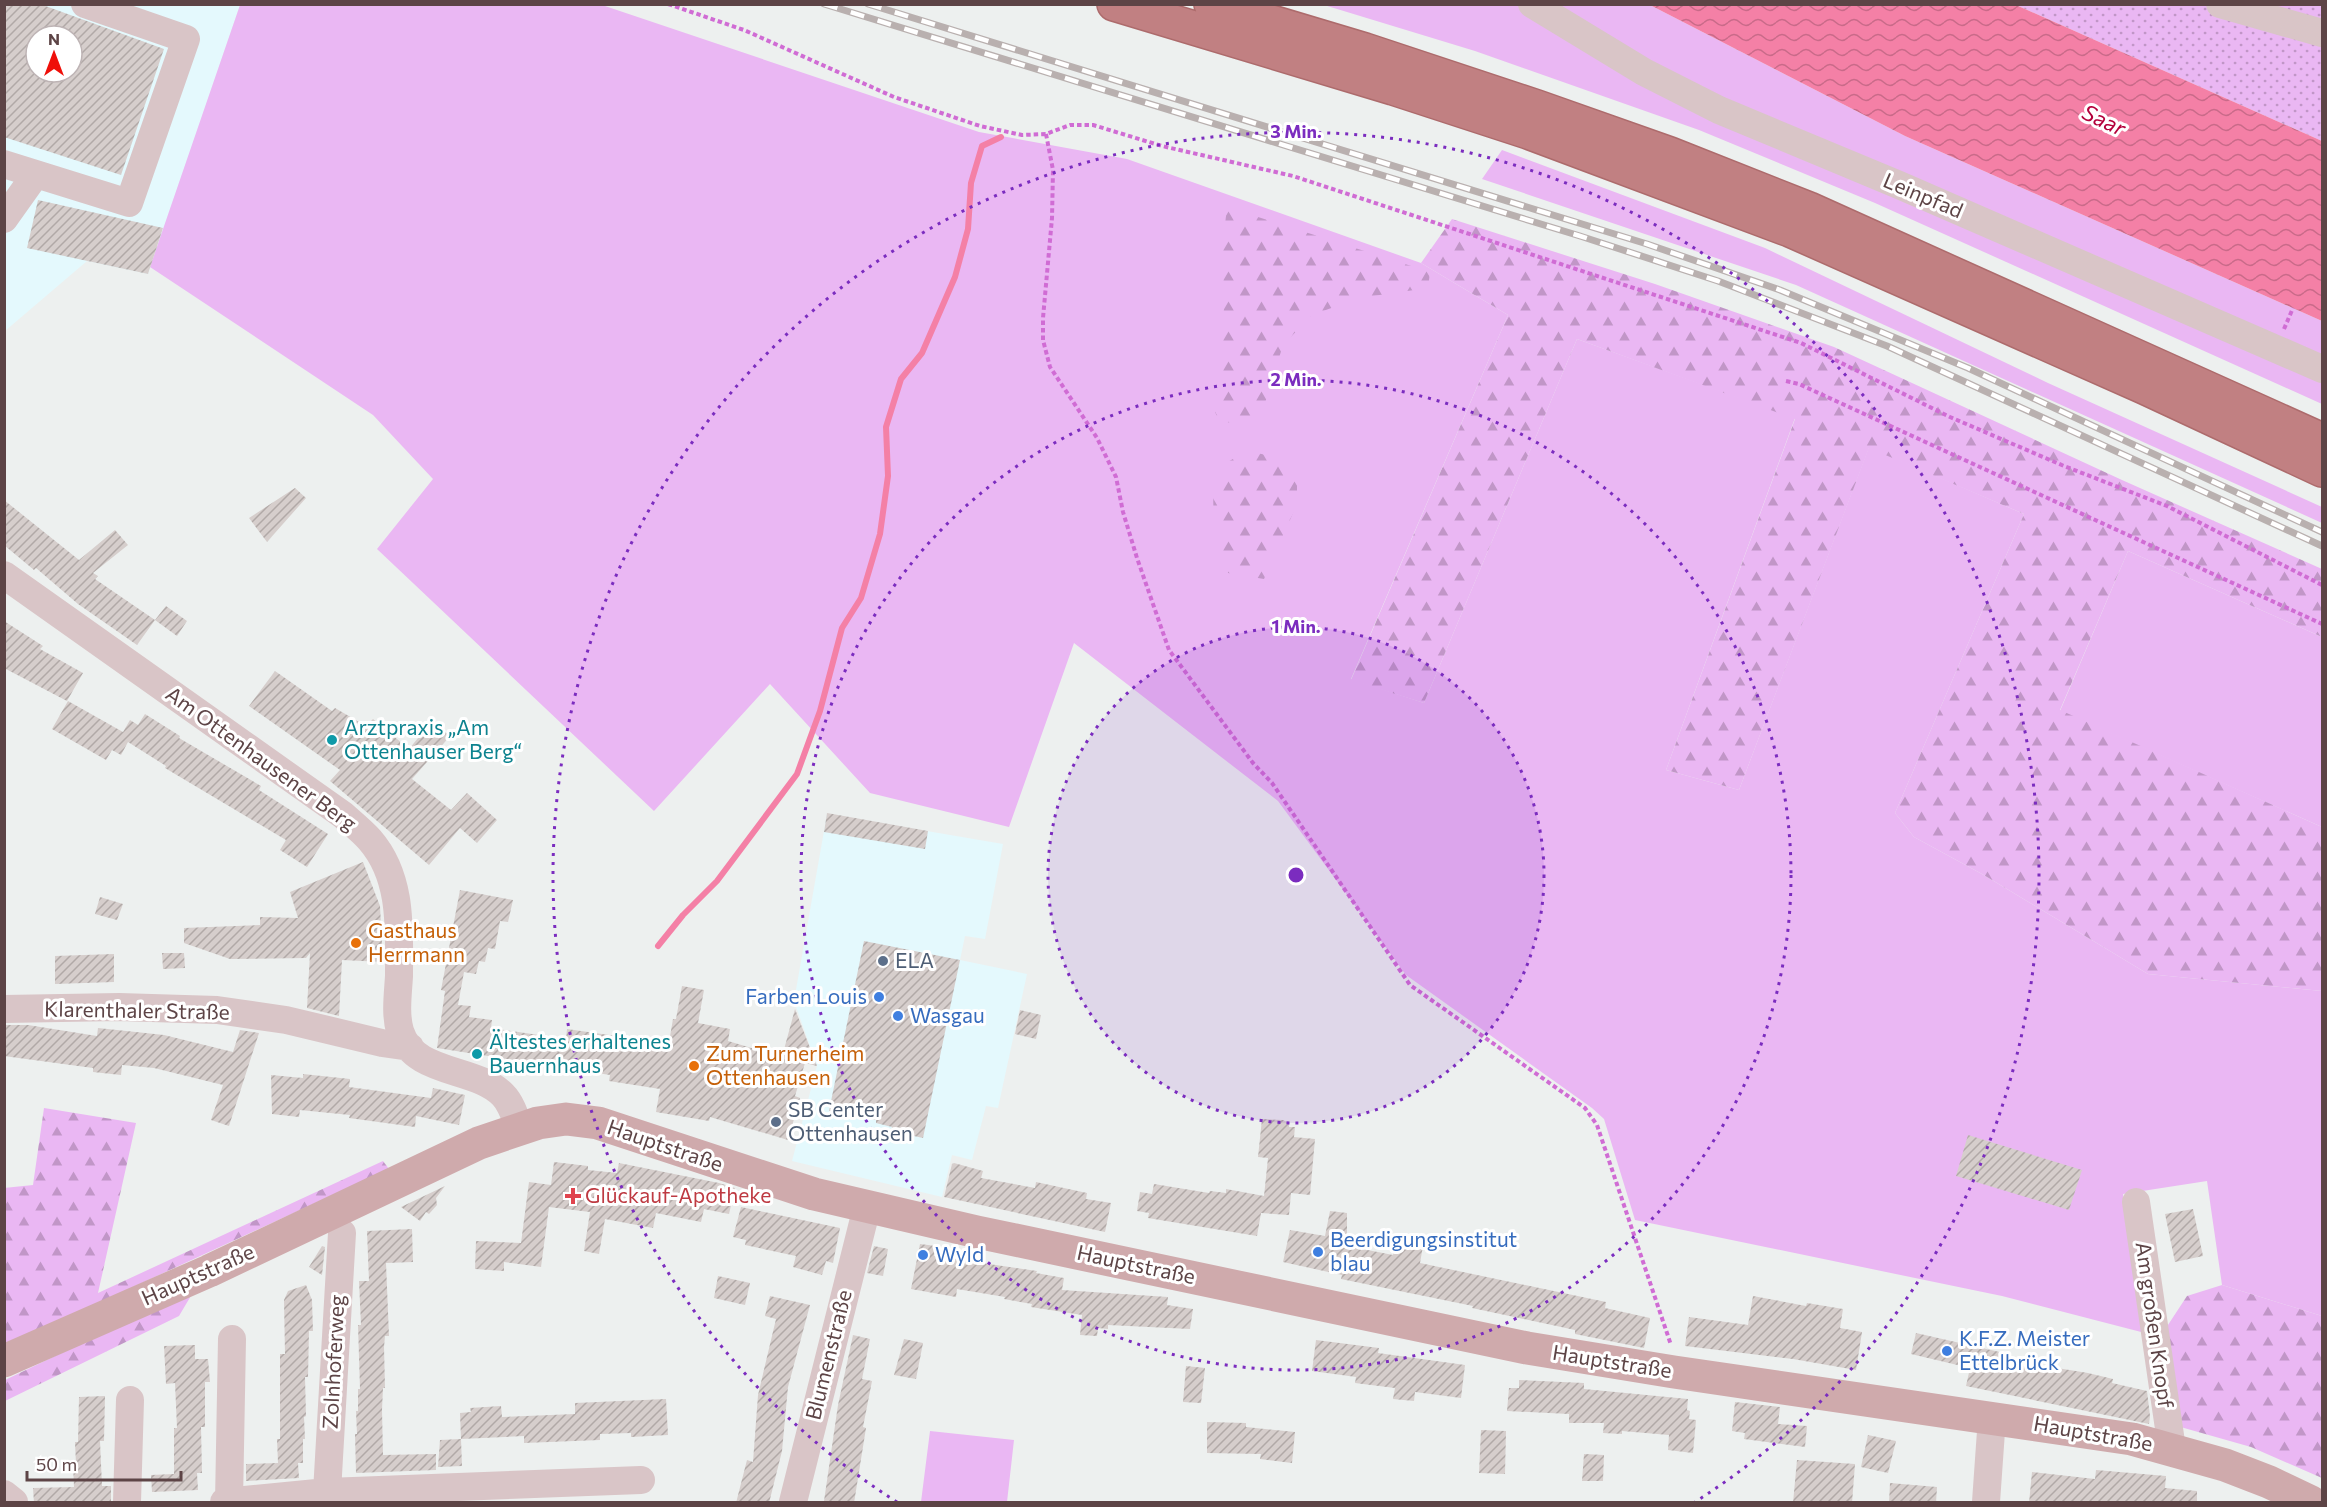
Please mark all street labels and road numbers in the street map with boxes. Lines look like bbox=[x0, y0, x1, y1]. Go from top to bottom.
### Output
street label: Leinpfad bbox=[1880, 167, 1967, 223]
street label: Am Ottenhausener Berg bbox=[162, 680, 362, 835]
street label: Klarenthaler Straße bbox=[44, 995, 230, 1024]
street label: Hauptstraße bbox=[604, 1113, 726, 1176]
street label: Hauptstraße bbox=[137, 1238, 257, 1310]
street label: Hauptstraße bbox=[1075, 1239, 1198, 1288]
street label: Am großen Knopf bbox=[2131, 1240, 2180, 1410]
street label: Blumenstraße bbox=[799, 1287, 856, 1422]
street label: Zolnhoferweg bbox=[316, 1294, 349, 1430]
street label: Hauptstraße bbox=[1551, 1339, 1674, 1382]
street label: Hauptstraße bbox=[2032, 1410, 2155, 1455]

